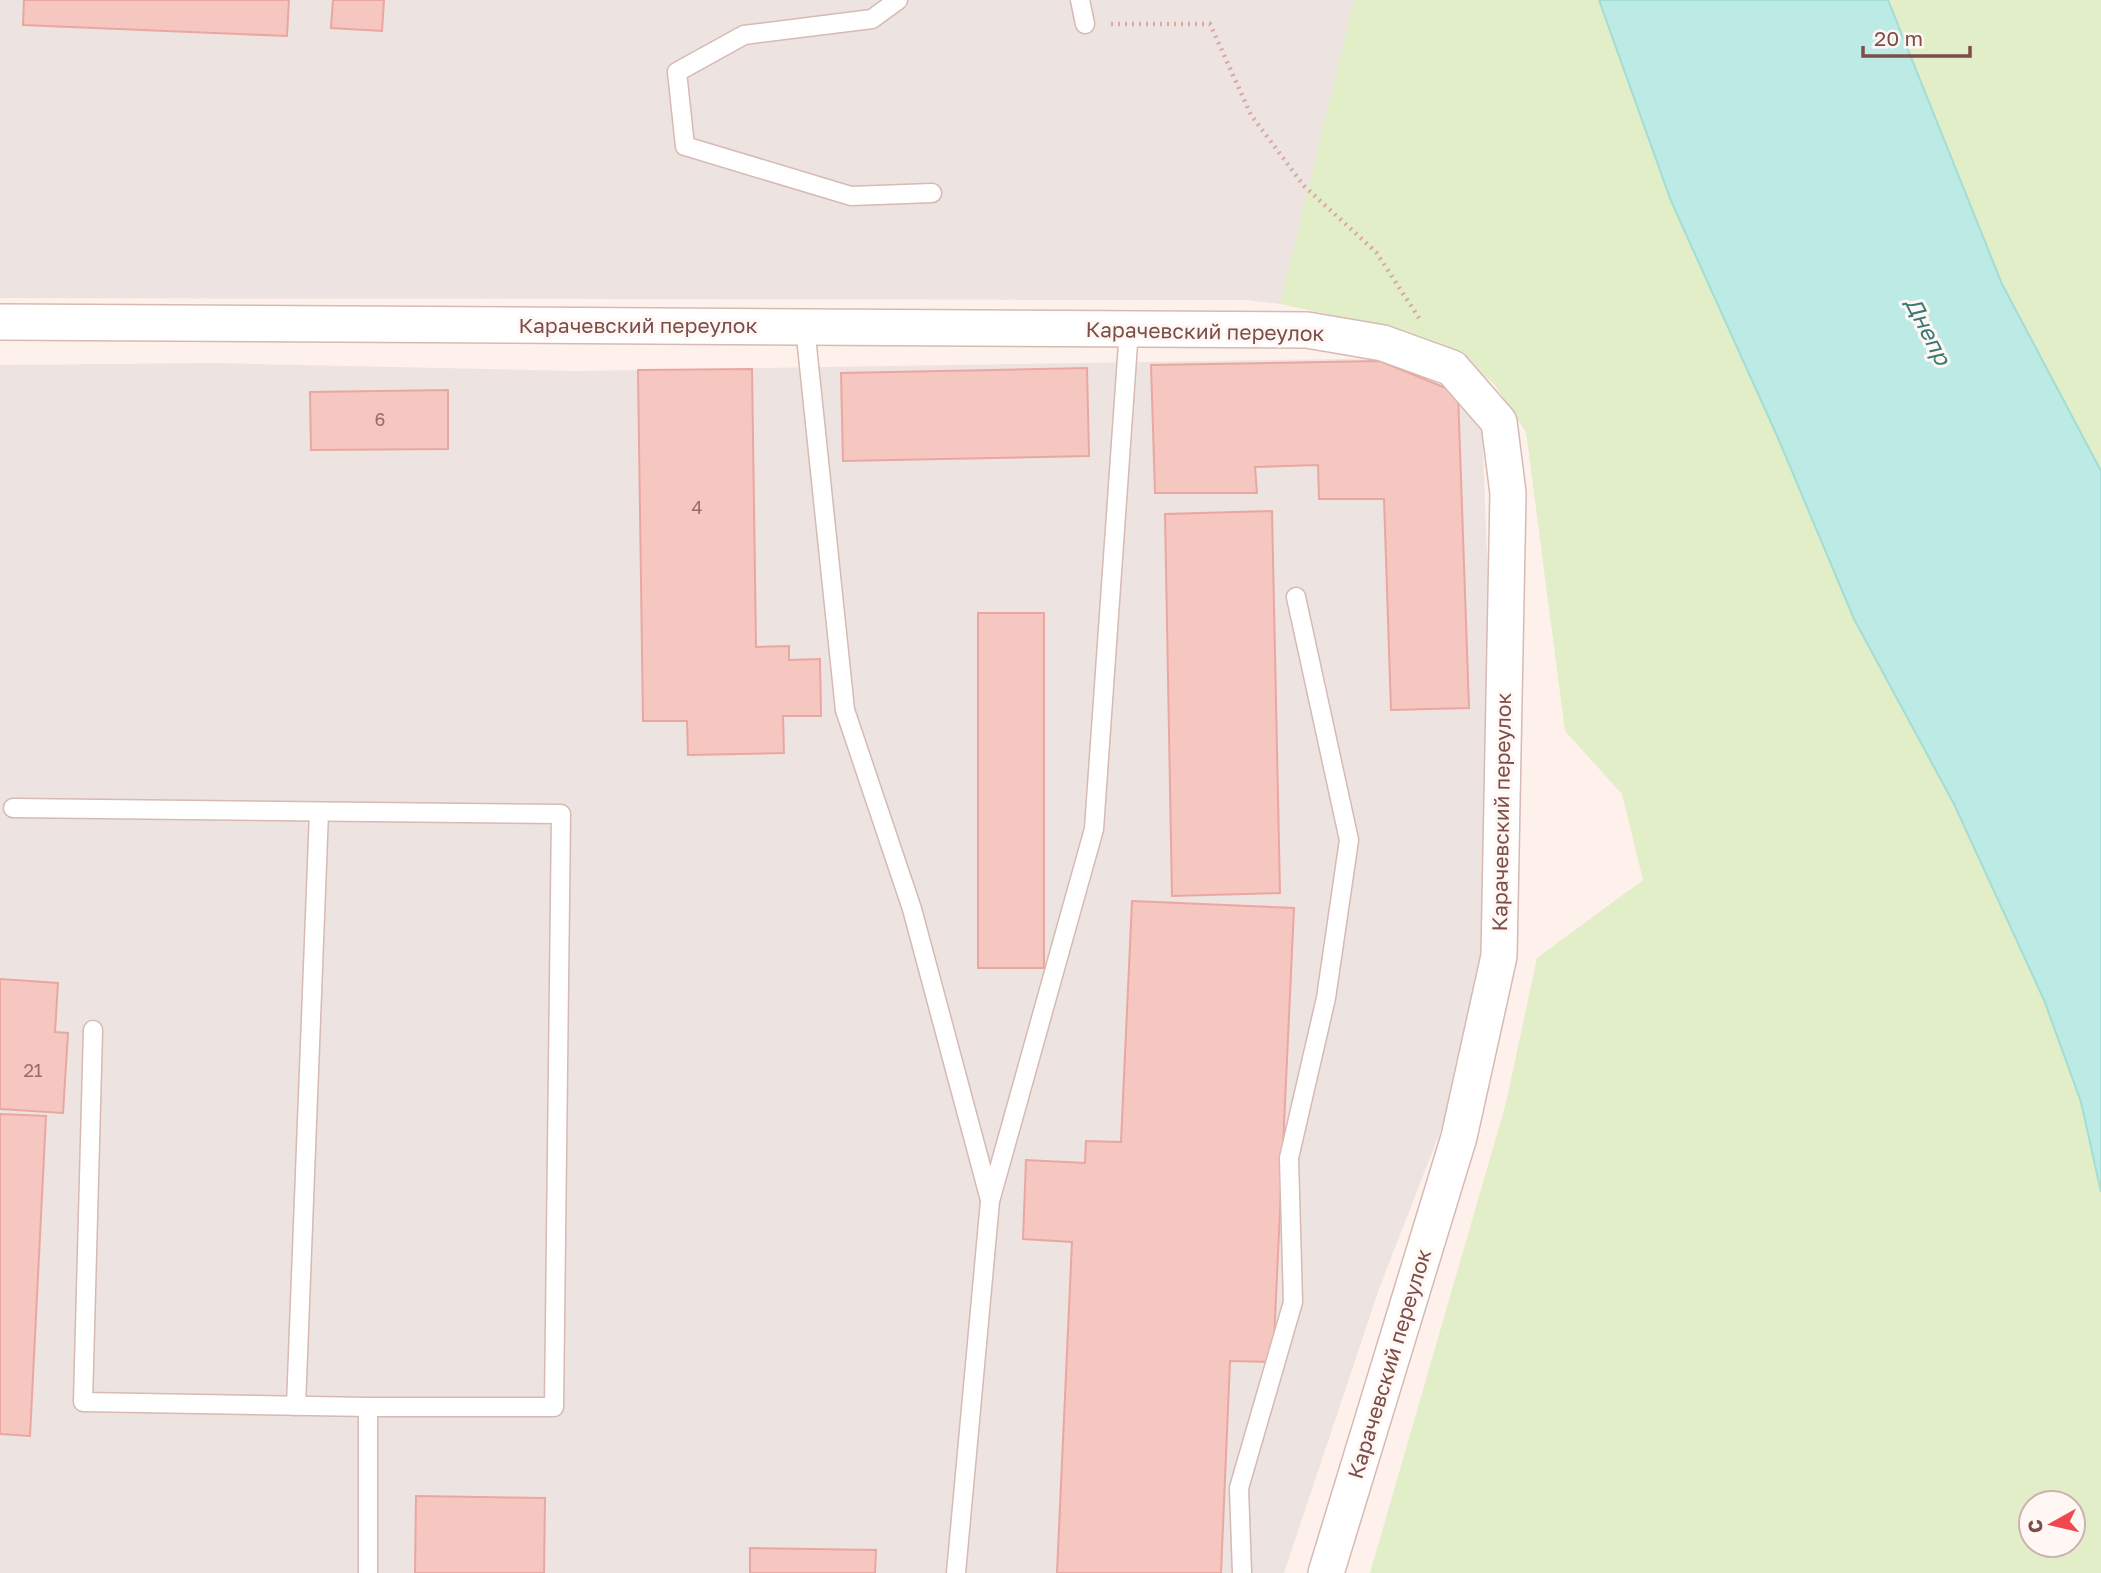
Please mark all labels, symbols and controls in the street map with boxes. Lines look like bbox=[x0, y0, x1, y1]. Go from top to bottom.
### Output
scale bar bbox=[1863, 14, 1970, 58]
text: 20 m bbox=[1874, 25, 1923, 51]
water label: Днепр bbox=[1900, 291, 1959, 371]
street label: Карачевский переулок bbox=[519, 312, 757, 338]
street label: Карачевский переулок bbox=[1085, 316, 1325, 346]
house number: 6 bbox=[375, 408, 385, 430]
house number: 4 bbox=[692, 496, 703, 518]
street label: Карачевский переулок bbox=[1486, 692, 1516, 932]
house number: 21 bbox=[23, 1059, 43, 1081]
street label: Карачевский переулок bbox=[1342, 1246, 1436, 1482]
north arrow bbox=[2017, 1489, 2087, 1559]
text: С bbox=[2022, 1518, 2047, 1535]

